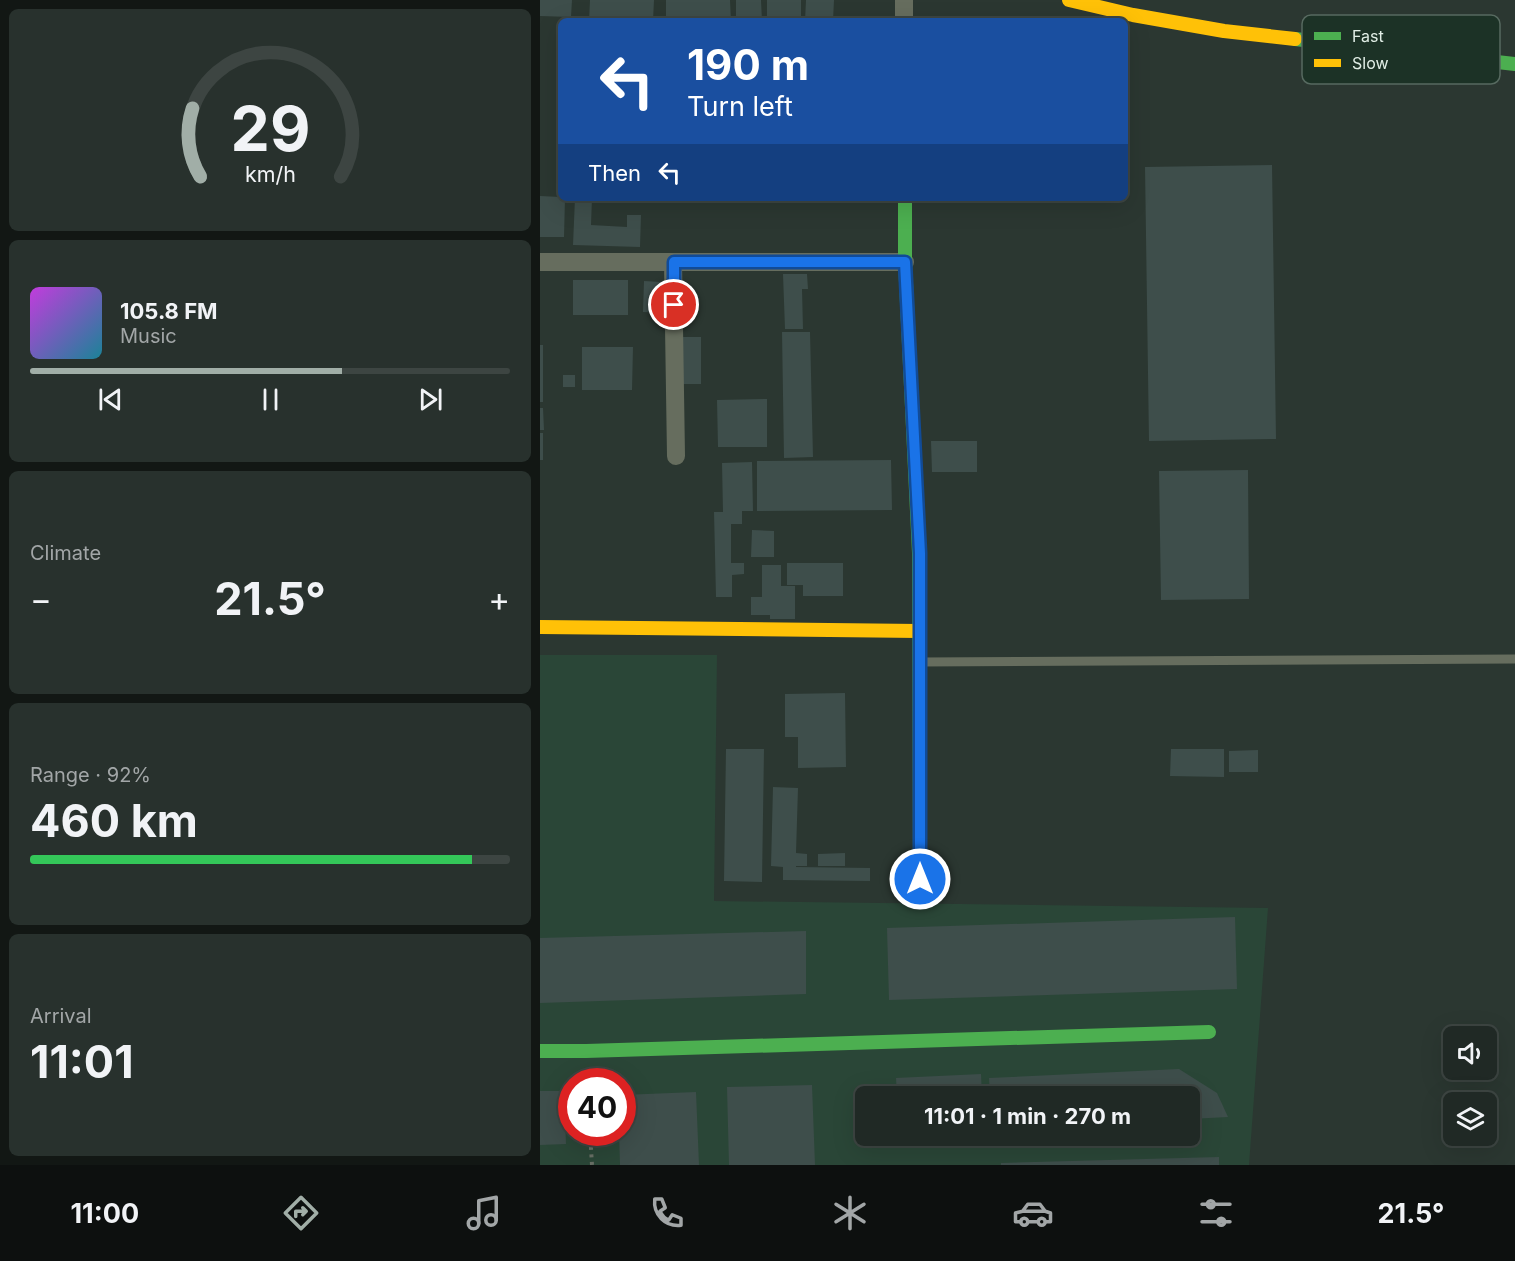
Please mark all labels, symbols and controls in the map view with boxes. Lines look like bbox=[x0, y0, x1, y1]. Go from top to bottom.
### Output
legend bbox=[1302, 15, 1500, 84]
text: Fast bbox=[1352, 26, 1384, 46]
text: 190 m bbox=[687, 39, 809, 90]
icon: left bbox=[588, 42, 666, 120]
text: Slow bbox=[1352, 53, 1389, 73]
text: Turn left bbox=[687, 90, 793, 123]
text: 29 bbox=[230, 91, 310, 166]
icon: left bbox=[653, 156, 686, 189]
text: Then bbox=[588, 160, 641, 186]
text: km/h bbox=[245, 161, 295, 187]
pin bbox=[648, 279, 699, 330]
icon: arrive bbox=[657, 288, 690, 321]
text: 105.8 FM bbox=[120, 298, 218, 324]
text: Music bbox=[120, 324, 177, 348]
icon: previous bbox=[94, 383, 127, 416]
icon: pause bbox=[254, 383, 287, 416]
icon: next bbox=[414, 383, 447, 416]
text: Climate bbox=[30, 541, 101, 565]
text: 21.5° bbox=[214, 571, 326, 626]
text: − bbox=[30, 579, 52, 619]
text: + bbox=[488, 579, 510, 619]
text: Range · 92% bbox=[30, 763, 151, 787]
text: 460 km bbox=[30, 793, 198, 848]
position arrow bbox=[888, 847, 952, 911]
text: Arrival bbox=[30, 1004, 92, 1028]
map controls bbox=[1443, 1026, 1497, 1146]
button: sound bbox=[1443, 1026, 1497, 1080]
text: 11:01 bbox=[30, 1034, 134, 1089]
speed limit sign: 40 bbox=[558, 1068, 636, 1146]
button: layers bbox=[1443, 1092, 1497, 1146]
text: 11:01 · 1 min · 270 m bbox=[924, 1103, 1131, 1129]
icon: directions bbox=[280, 1192, 322, 1234]
icon: music bbox=[463, 1192, 505, 1234]
icon: phone bbox=[646, 1192, 688, 1234]
icon: climate bbox=[829, 1192, 871, 1234]
icon: car bbox=[1012, 1192, 1054, 1234]
icon: filters bbox=[1195, 1192, 1237, 1234]
text: 11:00 bbox=[70, 1197, 139, 1230]
text: 21.5° bbox=[1378, 1197, 1445, 1230]

